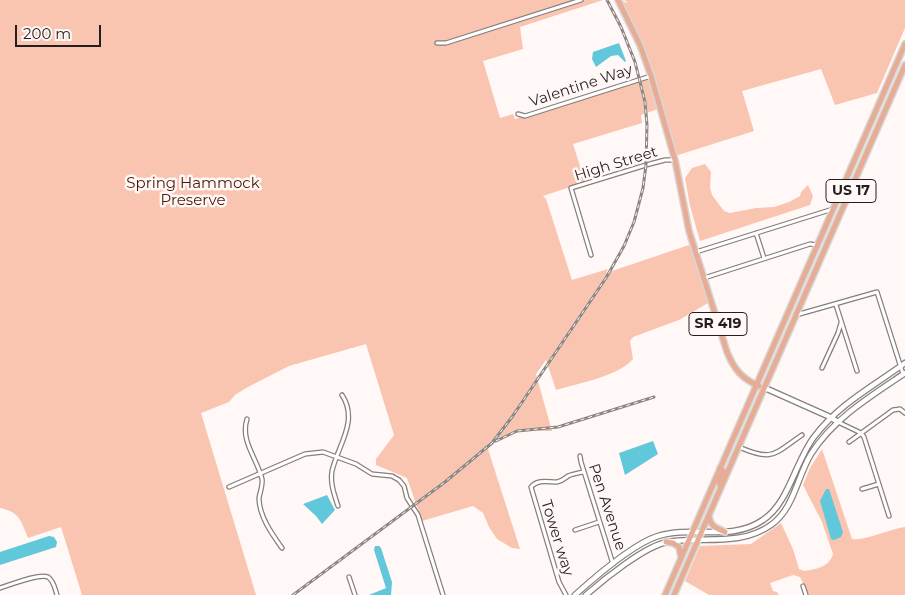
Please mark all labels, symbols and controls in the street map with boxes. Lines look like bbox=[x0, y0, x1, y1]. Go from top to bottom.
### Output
scale bar bbox=[18, 15, 104, 47]
text: 200 m bbox=[23, 24, 71, 43]
street label: Valentine Way bbox=[527, 61, 635, 111]
street label: High Street bbox=[572, 143, 660, 185]
park label: Spring Hammock Preserve bbox=[126, 175, 260, 210]
road number: US 17 bbox=[826, 180, 876, 202]
road number: SR 419 bbox=[689, 312, 747, 336]
street label: Pen Avenue bbox=[584, 461, 630, 553]
street label: Tower way bbox=[537, 498, 577, 578]

